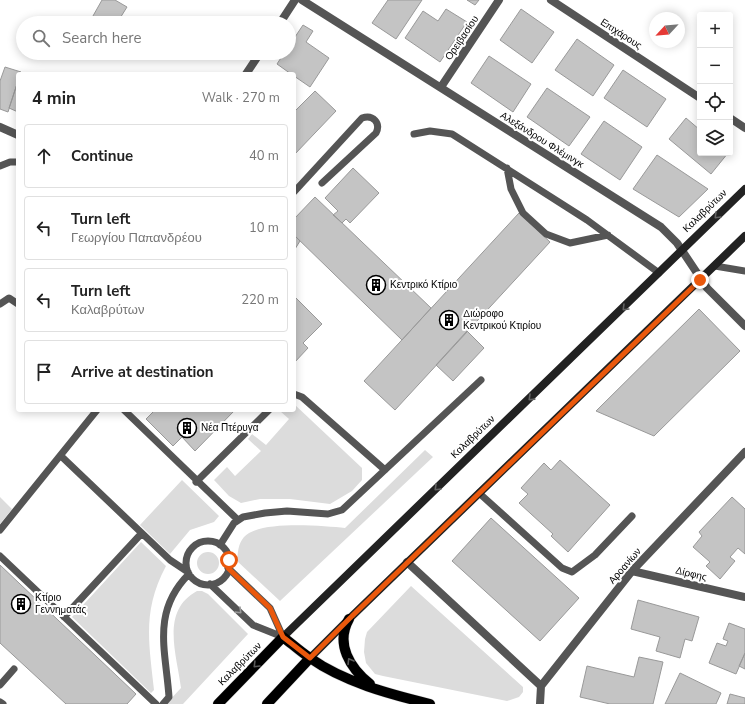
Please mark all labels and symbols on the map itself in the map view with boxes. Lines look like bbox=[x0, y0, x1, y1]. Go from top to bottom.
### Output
north arrow bbox=[649, 12, 685, 48]
street label: Ορειβασίου bbox=[442, 13, 482, 63]
street label: Επιχάρους bbox=[597, 15, 645, 53]
street label: Αλεξάνδρου Φλέμινγκ bbox=[497, 109, 587, 172]
street label: Καλαβρύτων bbox=[680, 186, 730, 236]
one-way arrow bbox=[714, 211, 722, 219]
route end bbox=[691, 271, 709, 289]
building icon: Κεντρικό Κτίριο bbox=[365, 274, 387, 296]
place label: Κεντρικό Κτίριο bbox=[390, 278, 458, 292]
one-way arrow bbox=[622, 303, 630, 310]
place label: Διώροφο Κεντρικού Κτιρίου bbox=[463, 307, 541, 333]
building icon: Διώροφο Κεντρικού Κτιρίου bbox=[438, 309, 460, 331]
one-way arrow bbox=[528, 393, 536, 401]
street label: Καλαβρύτων bbox=[448, 412, 498, 462]
building icon: Νέα Πτέρυγα bbox=[176, 417, 198, 439]
place label: Νέα Πτέρυγα bbox=[201, 421, 259, 435]
one-way arrow bbox=[434, 483, 442, 491]
street label: Αροανίων bbox=[605, 545, 645, 587]
route start bbox=[220, 551, 238, 569]
street label: Δίρφης bbox=[674, 564, 708, 584]
place label: Κτίριο Γεννηματάς bbox=[35, 591, 87, 617]
building icon: Κτίριο Γεννηματάς bbox=[10, 593, 32, 615]
one-way arrow bbox=[234, 606, 242, 614]
street label: Καλαβρύτων bbox=[215, 639, 265, 689]
one-way arrow bbox=[347, 658, 354, 665]
one-way arrow bbox=[253, 660, 261, 668]

